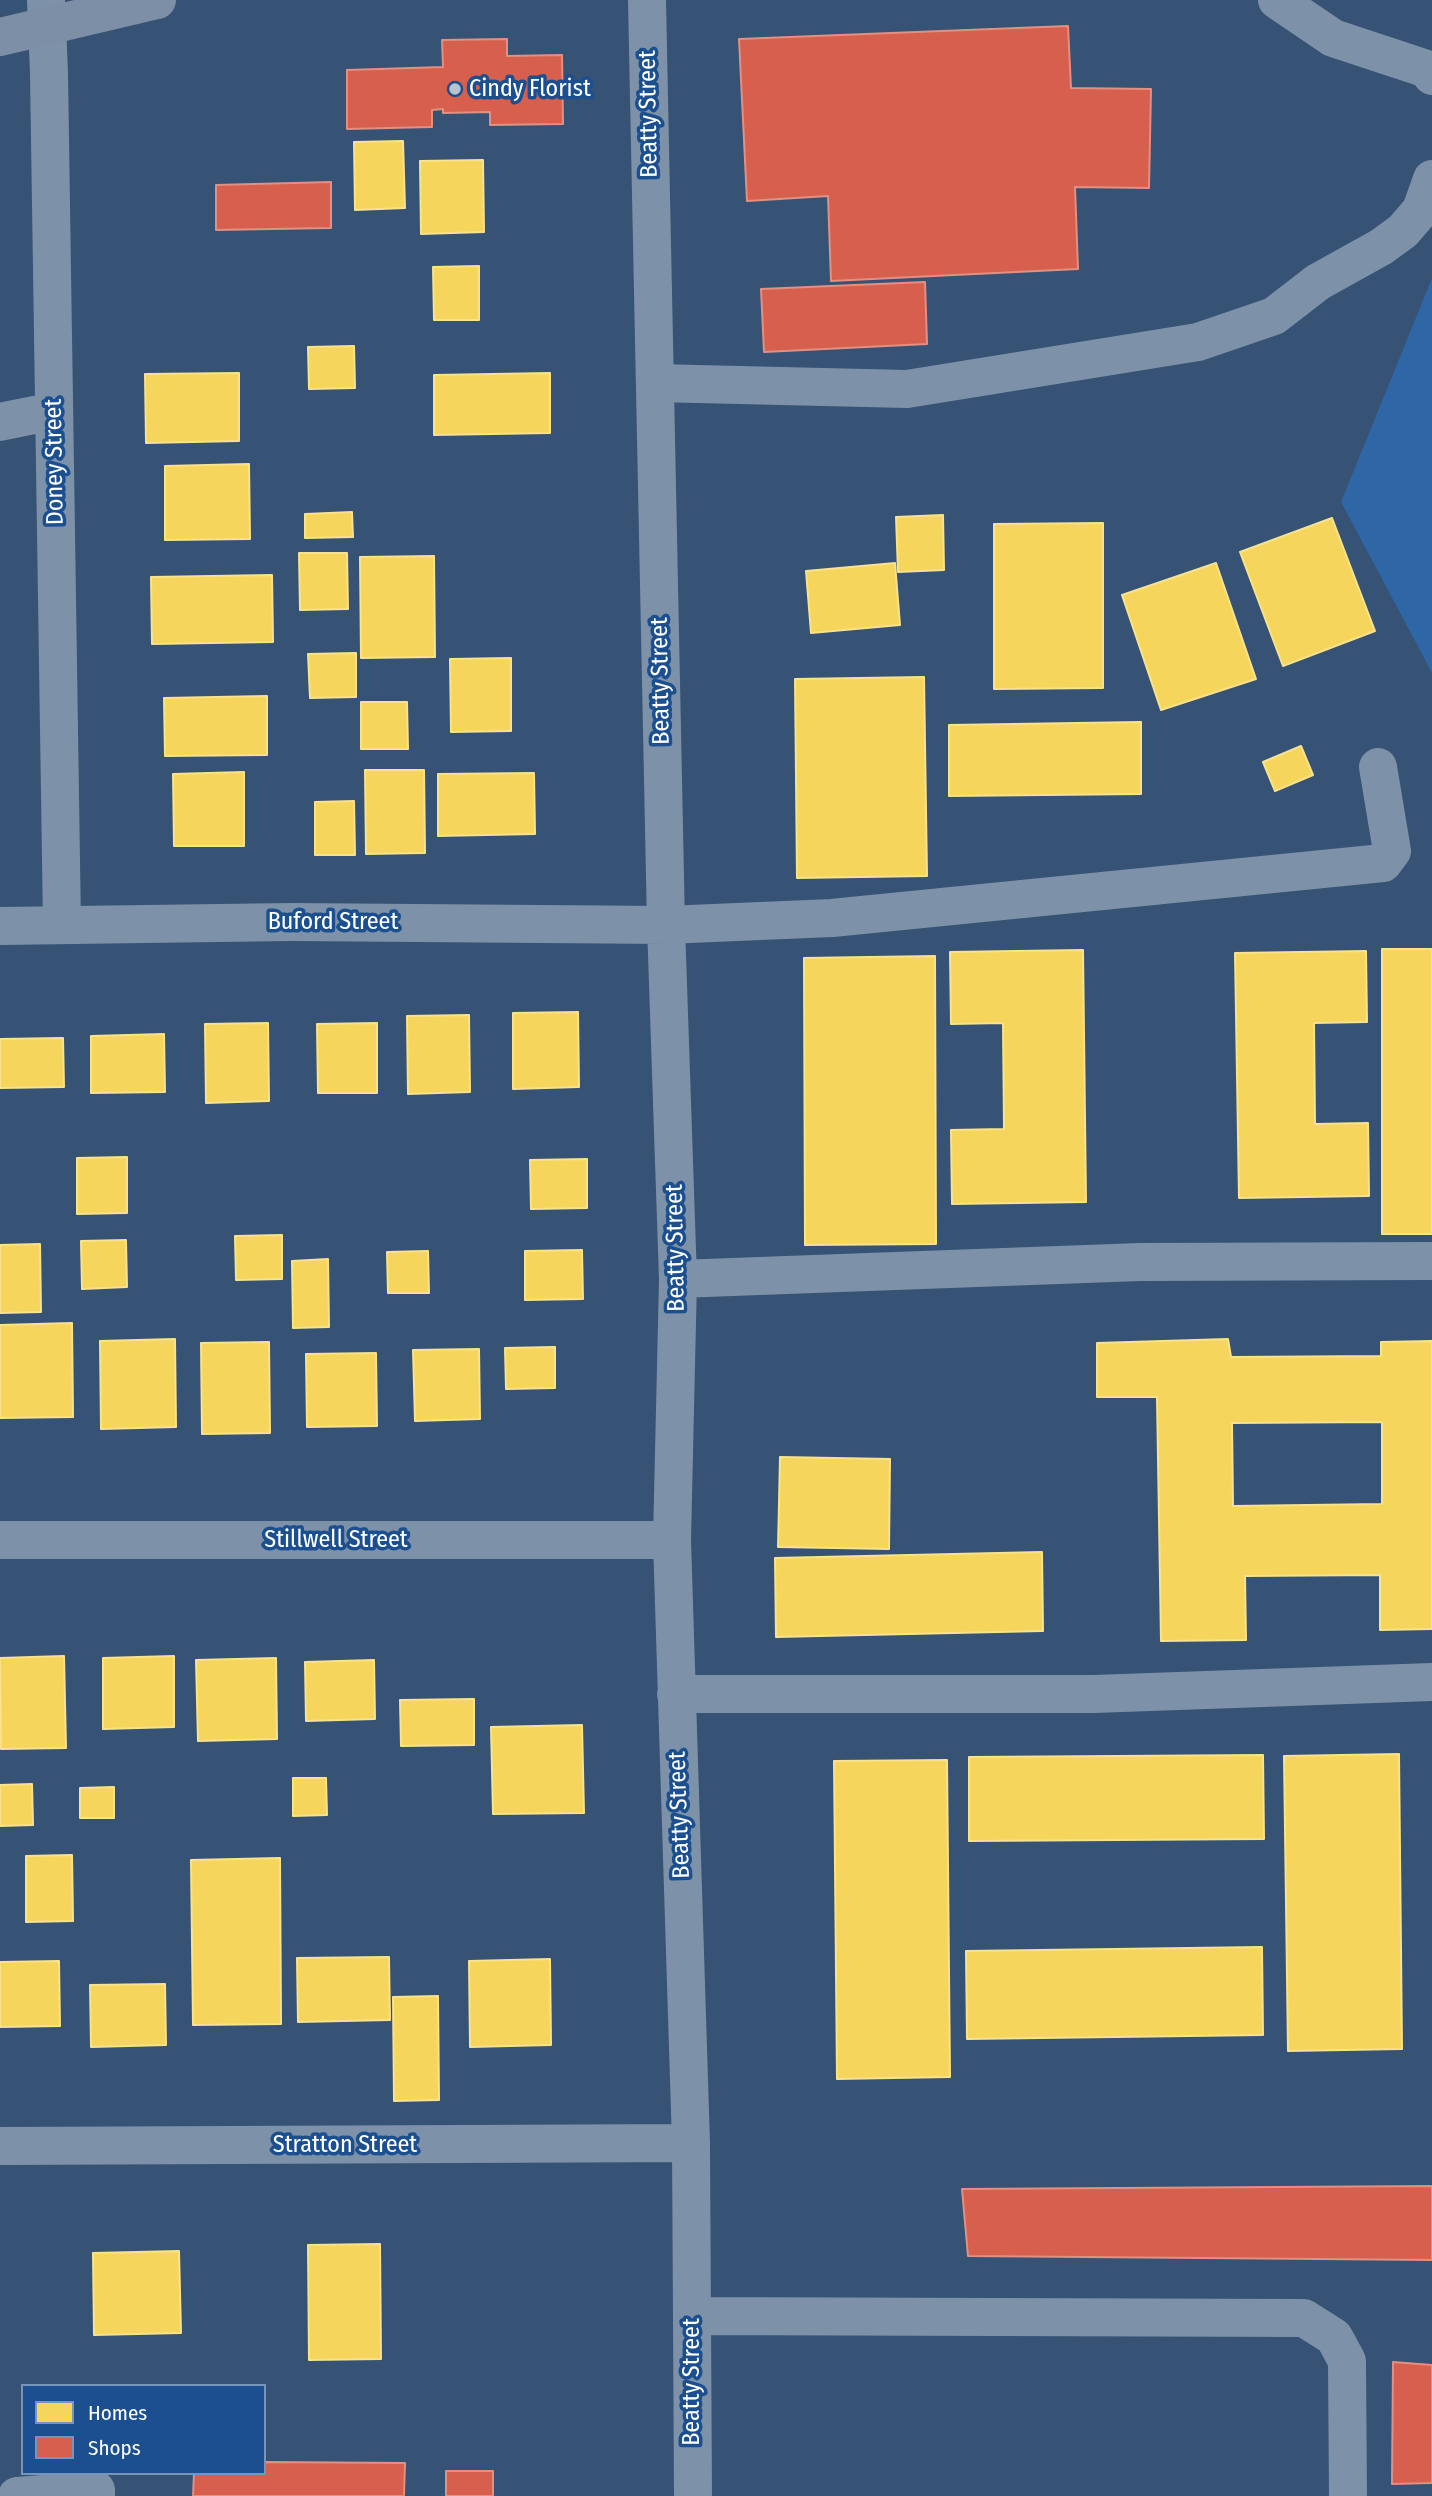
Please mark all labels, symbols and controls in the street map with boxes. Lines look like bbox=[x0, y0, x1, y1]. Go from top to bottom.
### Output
street label: Beatty Street bbox=[633, 50, 665, 178]
place label: Cindy Florist bbox=[469, 75, 591, 103]
marker: Cindy Florist bbox=[447, 81, 463, 97]
street label: Doney Street bbox=[39, 399, 71, 525]
street label: Beatty Street bbox=[645, 617, 677, 745]
street label: Buford Street bbox=[268, 908, 398, 936]
street label: Beatty Street bbox=[660, 1184, 692, 1312]
street label: Stillwell Street bbox=[264, 1526, 408, 1554]
street label: Beatty Street bbox=[663, 1751, 697, 1879]
street label: Stratton Street bbox=[273, 2131, 417, 2159]
street label: Beatty Street bbox=[678, 2318, 706, 2446]
legend bbox=[21, 2384, 266, 2475]
text: Homes bbox=[88, 2400, 147, 2426]
text: Shops bbox=[88, 2435, 141, 2461]

